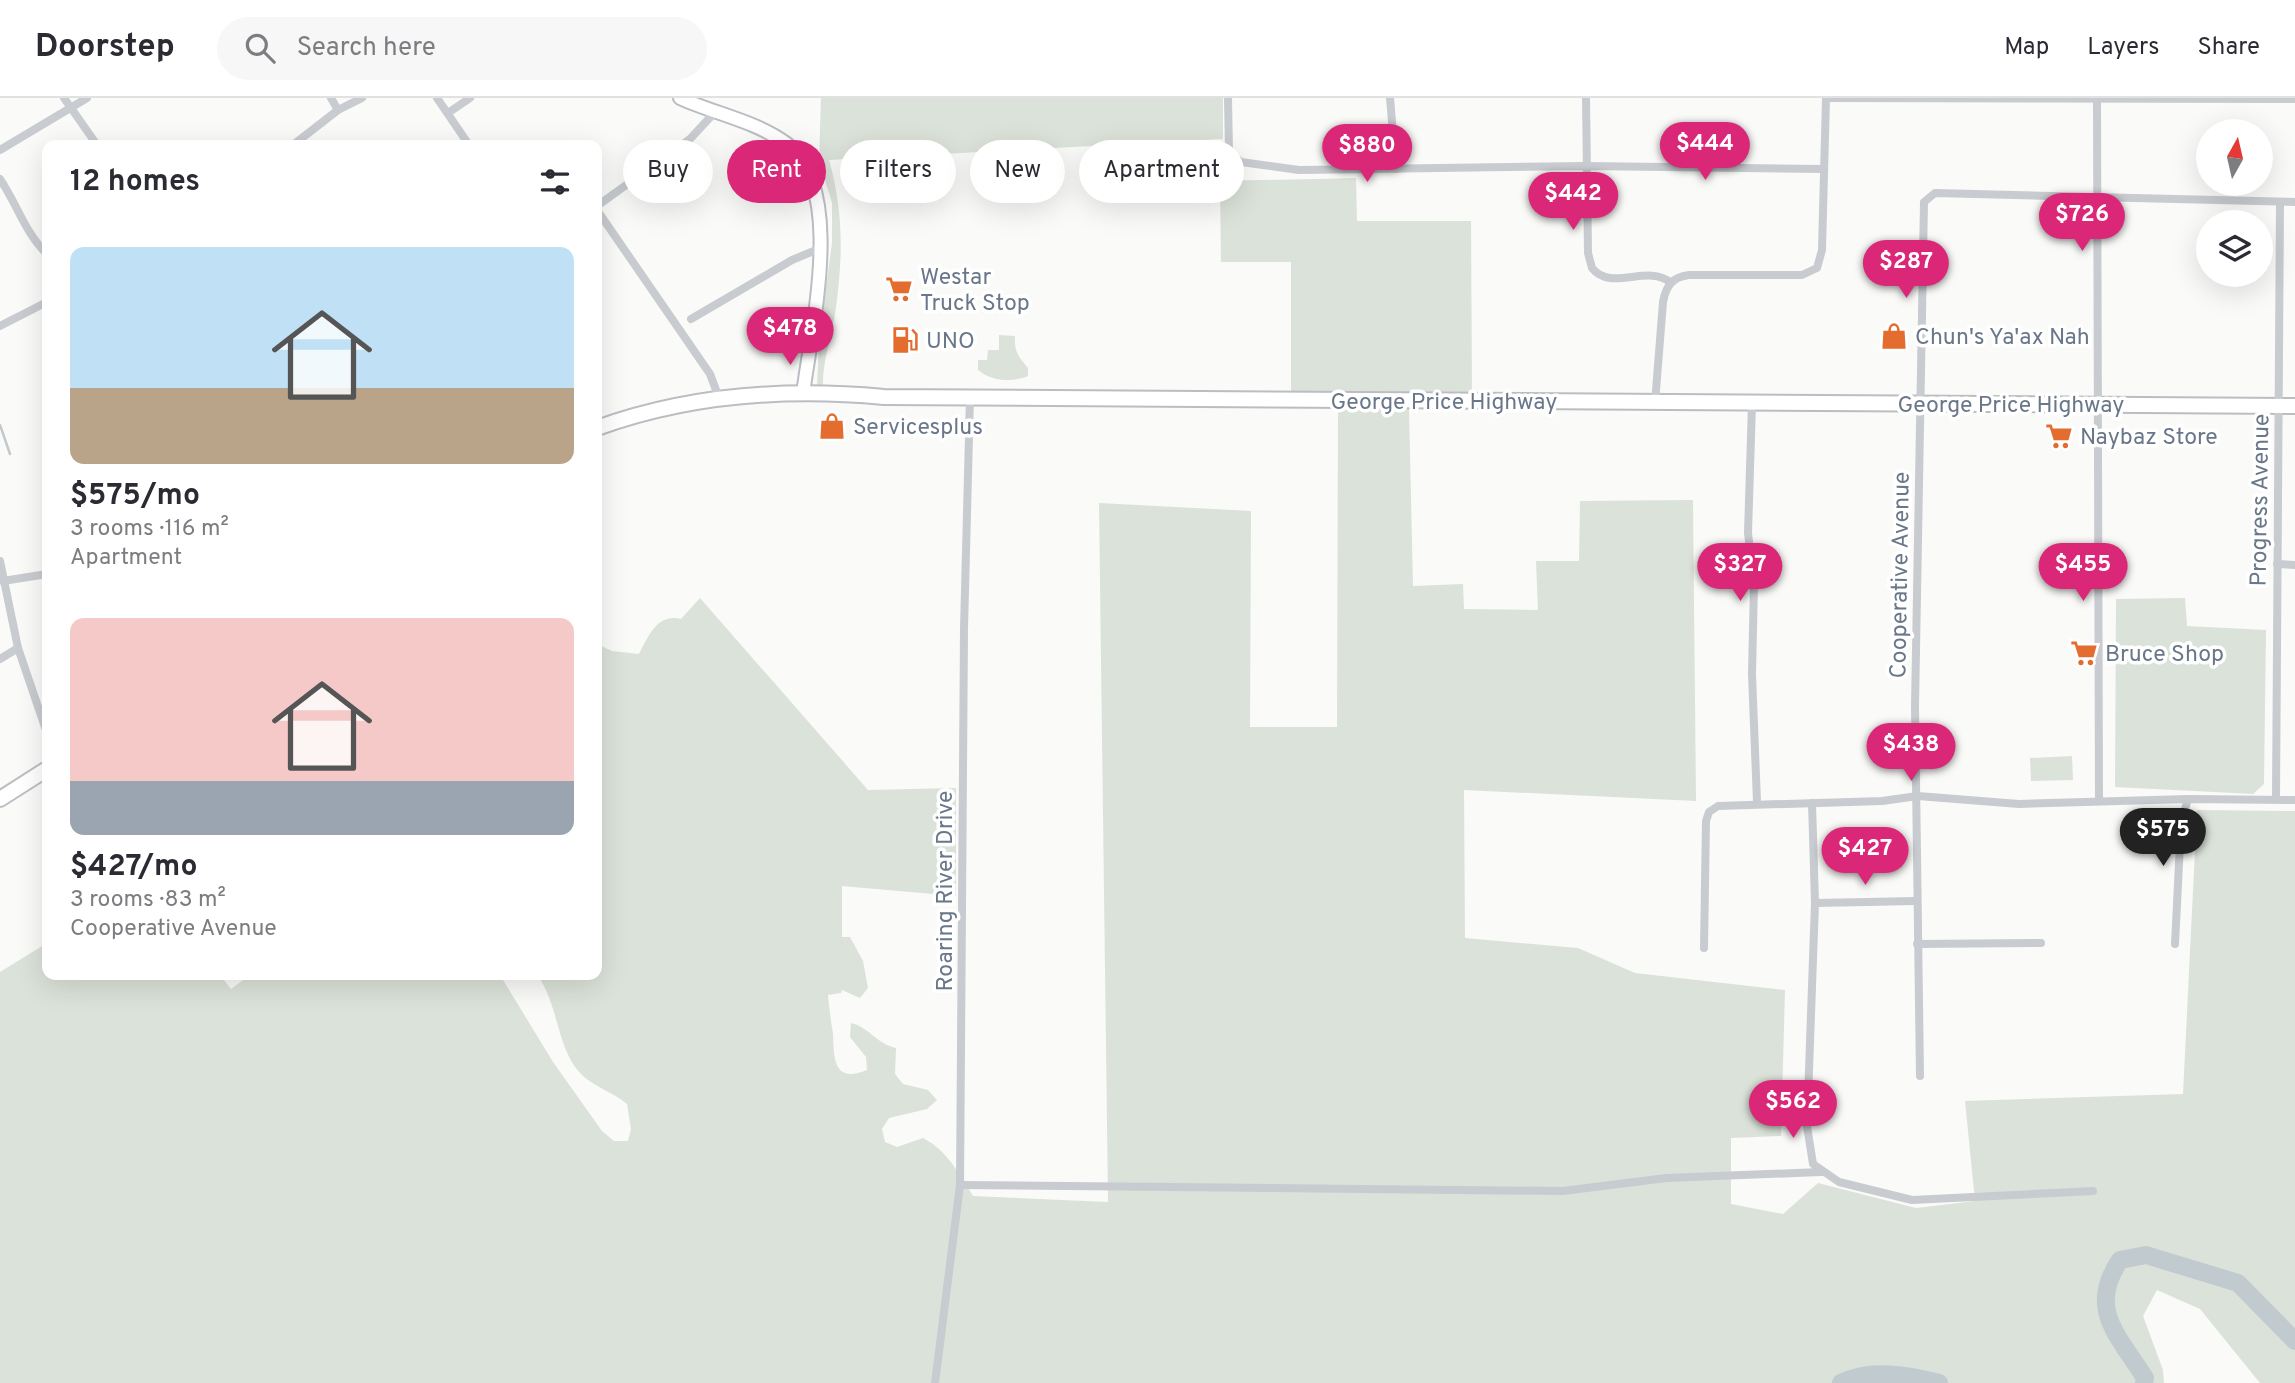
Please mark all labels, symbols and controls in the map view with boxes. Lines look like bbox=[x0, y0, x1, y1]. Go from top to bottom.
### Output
search box bbox=[217, 17, 707, 80]
text: Doorstep bbox=[35, 27, 175, 69]
icon: search bbox=[241, 29, 279, 67]
text: Search here bbox=[297, 32, 436, 65]
text: Map bbox=[2004, 33, 2049, 63]
text: Layers bbox=[2087, 33, 2159, 63]
text: Share bbox=[2197, 33, 2260, 63]
north arrow bbox=[2196, 119, 2273, 196]
map controls bbox=[2196, 119, 2273, 287]
pin: $444 bbox=[1664, 122, 1746, 182]
pin: $880 bbox=[1326, 125, 1408, 184]
text: $444 bbox=[1676, 130, 1734, 159]
text: $880 bbox=[1338, 132, 1396, 161]
chip: Buy bbox=[623, 140, 713, 203]
chip: Rent bbox=[727, 140, 826, 203]
chip: Filters bbox=[840, 140, 956, 203]
chip: New bbox=[970, 140, 1065, 203]
chip: Apartment bbox=[1079, 140, 1244, 203]
icon: filters bbox=[536, 163, 574, 201]
text: 12 homes bbox=[70, 164, 200, 201]
pin: $442 bbox=[1532, 172, 1614, 232]
text: $442 bbox=[1544, 180, 1602, 209]
pin: $726 bbox=[2041, 194, 2123, 253]
text: $726 bbox=[2055, 201, 2109, 230]
button: layers bbox=[2196, 210, 2273, 287]
pin: $287 bbox=[1865, 240, 1947, 300]
text: $287 bbox=[1879, 248, 1933, 277]
place label: Westar Truck Stop bbox=[920, 264, 1030, 319]
supermarket icon: Westar Truck Stop bbox=[884, 274, 914, 304]
icon: home bbox=[259, 292, 385, 418]
pin: $478 bbox=[749, 308, 831, 367]
text: $478 bbox=[763, 315, 817, 344]
shop icon: Chun's Ya'ax Nah bbox=[1879, 321, 1909, 351]
place label: Chun's Ya'ax Nah bbox=[1915, 324, 2090, 353]
fuel station icon: UNO bbox=[890, 325, 920, 355]
place label: UNO bbox=[926, 328, 975, 357]
street label: George Price Highway bbox=[1331, 389, 1558, 418]
street label: George Price Highway bbox=[1898, 392, 2125, 421]
shop icon: Servicesplus bbox=[817, 411, 847, 441]
street label: Progress Avenue bbox=[2245, 413, 2278, 587]
place label: Servicesplus bbox=[853, 414, 983, 443]
supermarket icon: Naybaz Store bbox=[2044, 421, 2074, 451]
place label: Naybaz Store bbox=[2080, 424, 2218, 453]
street label: Cooperative Avenue bbox=[1885, 472, 1918, 679]
text: $575/mo bbox=[70, 478, 200, 515]
text: 3 rooms · 116 m² bbox=[70, 515, 229, 544]
text: Apartment bbox=[70, 544, 182, 573]
pin: $327 bbox=[1699, 544, 1781, 603]
pin: $455 bbox=[2042, 544, 2124, 603]
text: $327 bbox=[1713, 551, 1767, 580]
text: $455 bbox=[2055, 551, 2111, 580]
supermarket icon: Bruce Shop bbox=[2069, 638, 2099, 668]
place label: Bruce Shop bbox=[2105, 641, 2224, 670]
icon: home bbox=[259, 663, 385, 789]
pin: $438 bbox=[1870, 724, 1952, 783]
text: $438 bbox=[1883, 731, 1939, 760]
street label: Roaring River Drive bbox=[932, 791, 961, 991]
pin: $575 bbox=[2122, 808, 2204, 868]
text: $575 bbox=[2136, 816, 2190, 845]
pin: $427 bbox=[1824, 828, 1906, 887]
text: $427 bbox=[1838, 835, 1892, 864]
text: $427/mo bbox=[70, 849, 197, 886]
text: 3 rooms · 83 m² bbox=[70, 886, 226, 915]
text: Cooperative Avenue bbox=[70, 915, 277, 944]
pin: $562 bbox=[1752, 1080, 1834, 1140]
text: $562 bbox=[1765, 1088, 1821, 1117]

